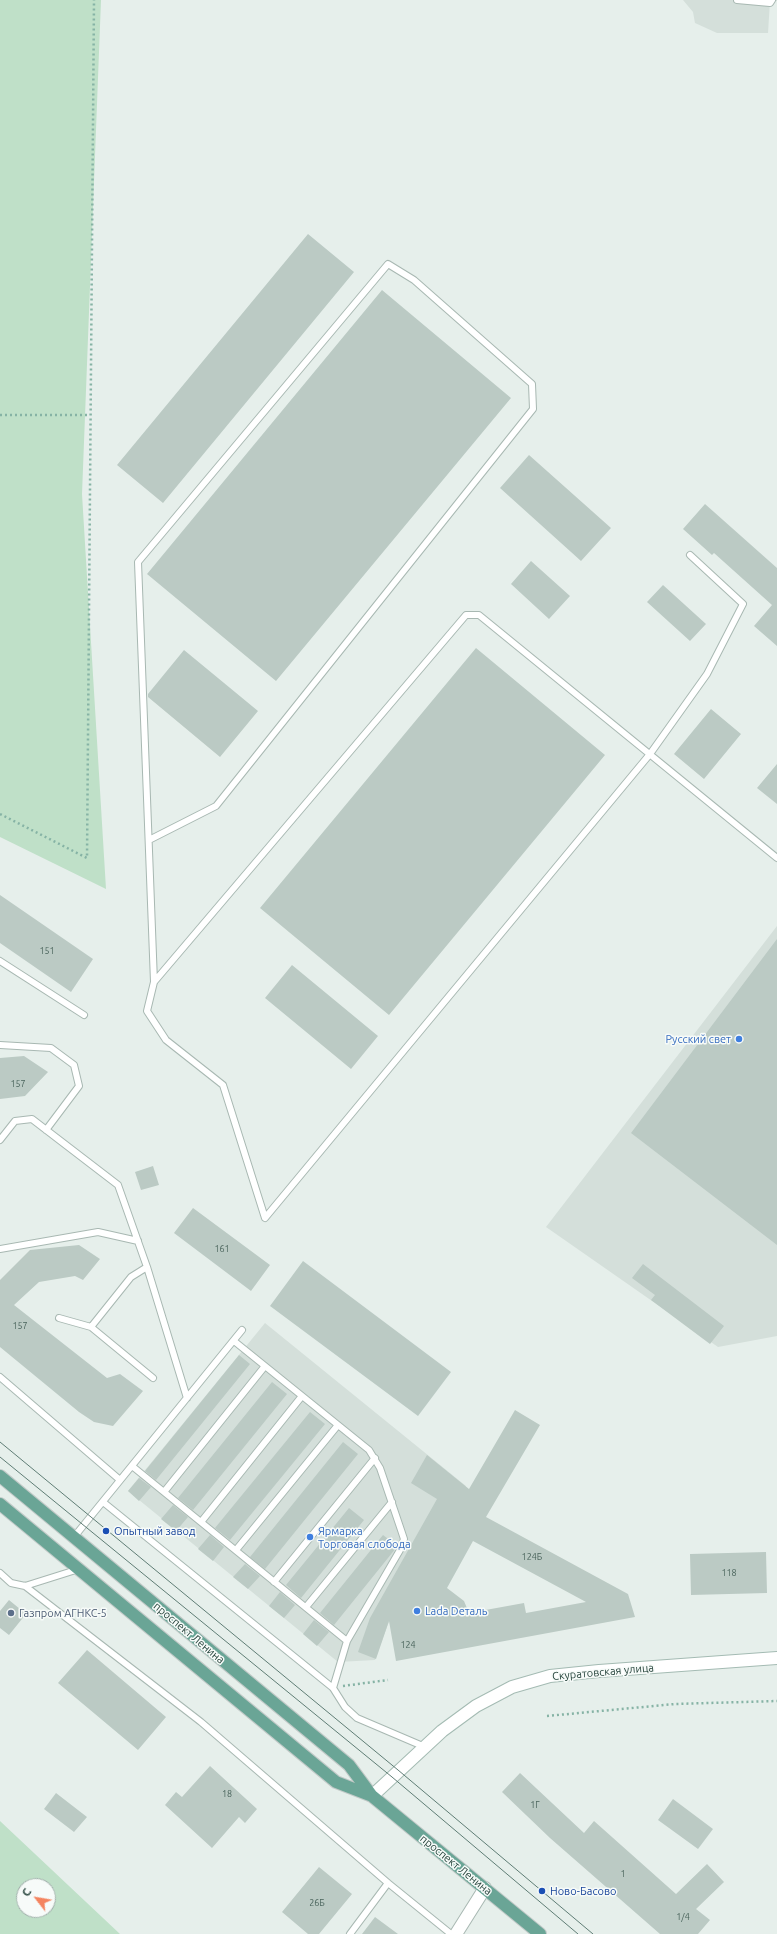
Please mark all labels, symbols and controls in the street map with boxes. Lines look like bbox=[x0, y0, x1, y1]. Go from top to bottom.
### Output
house number: 151 bbox=[39, 946, 55, 956]
place label: Русский свет bbox=[665, 1032, 731, 1046]
marker: Русский свет bbox=[734, 1034, 744, 1044]
house number: 157 bbox=[10, 1079, 26, 1089]
house number: 161 bbox=[214, 1244, 230, 1254]
house number: 157 bbox=[12, 1321, 28, 1331]
place label: Опытный завод bbox=[114, 1524, 195, 1538]
place label: Ярмарка Торговая слобода bbox=[318, 1524, 411, 1550]
marker: Опытный завод bbox=[101, 1526, 111, 1536]
marker: Ярмарка Торговая слобода bbox=[305, 1532, 315, 1542]
house number: 124Б bbox=[522, 1552, 542, 1562]
house number: 118 bbox=[721, 1568, 737, 1578]
street label: проспект Ленина bbox=[151, 1600, 227, 1666]
place label: Lada Dеталь bbox=[425, 1604, 487, 1618]
place label: Газпром АГНКС-5 bbox=[19, 1606, 107, 1620]
marker: Lada Dеталь bbox=[412, 1606, 422, 1616]
marker: Газпром АГНКС-5 bbox=[6, 1608, 16, 1618]
house number: 124 bbox=[400, 1640, 416, 1650]
street label: Скуратовская улица bbox=[552, 1661, 654, 1683]
house number: 18 bbox=[222, 1789, 232, 1799]
house number: 1Г bbox=[530, 1800, 540, 1810]
street label: проспект Ленина bbox=[417, 1832, 495, 1898]
house number: 1 bbox=[620, 1869, 626, 1879]
north arrow bbox=[16, 1878, 56, 1918]
place label: Ново-Басово bbox=[550, 1884, 616, 1898]
text: С bbox=[20, 1886, 34, 1898]
marker: Ново-Басово bbox=[537, 1886, 547, 1896]
house number: 26Б bbox=[309, 1898, 325, 1908]
house number: 1/4 bbox=[676, 1912, 690, 1922]

